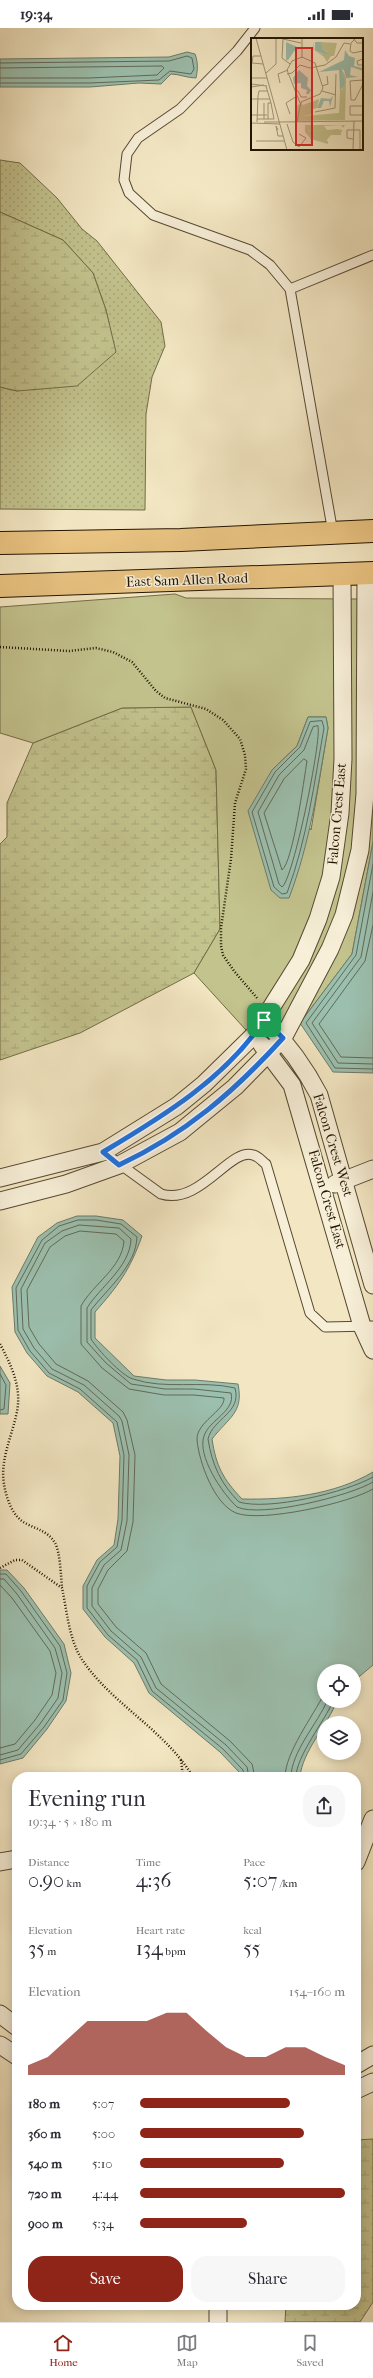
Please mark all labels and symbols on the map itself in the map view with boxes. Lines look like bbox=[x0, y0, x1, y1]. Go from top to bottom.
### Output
inset map bbox=[251, 38, 363, 150]
street label: East Sam Allen Road bbox=[125, 569, 249, 591]
street label: Falcon Crest East bbox=[324, 762, 350, 866]
pin bbox=[247, 1003, 281, 1037]
street label: Falcon Crest West bbox=[309, 1091, 357, 1199]
street label: Falcon Crest East bbox=[305, 1147, 349, 1251]

